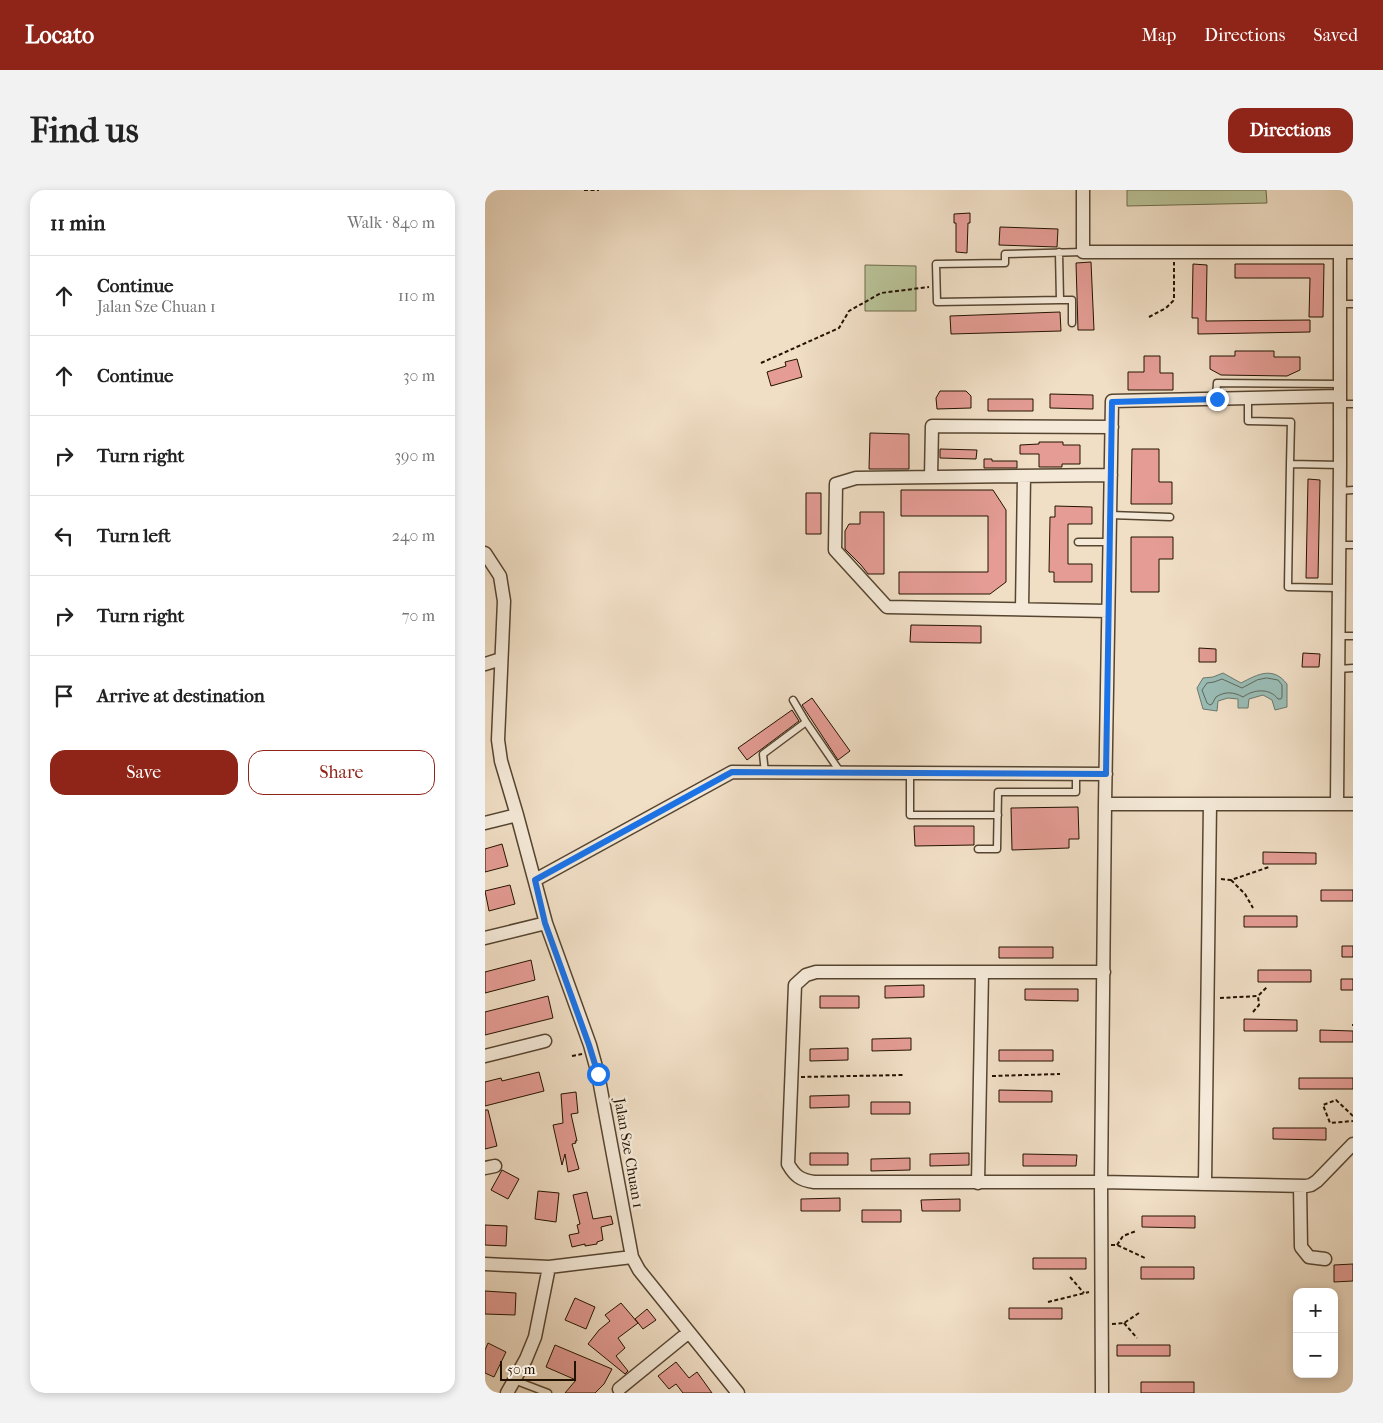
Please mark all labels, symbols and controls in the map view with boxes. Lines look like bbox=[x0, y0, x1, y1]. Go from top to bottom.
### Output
text: Locato bbox=[25, 21, 94, 49]
text: Map bbox=[1142, 25, 1176, 46]
text: Directions bbox=[1204, 25, 1285, 46]
text: Saved bbox=[1313, 25, 1358, 46]
button: Directions bbox=[1228, 108, 1353, 153]
text: Find us bbox=[30, 110, 139, 151]
text: 11 min bbox=[50, 211, 105, 235]
text: Walk · 840 m bbox=[347, 213, 435, 232]
text: Continue bbox=[97, 275, 173, 297]
icon: ahead bbox=[50, 282, 78, 310]
text: 110 m bbox=[398, 286, 435, 305]
text: Jalan Sze Chuan 1 bbox=[97, 297, 216, 316]
icon: ahead bbox=[50, 362, 78, 390]
text: Continue bbox=[97, 365, 173, 387]
text: 30 m bbox=[403, 366, 435, 385]
route end bbox=[1206, 388, 1229, 411]
icon: right bbox=[50, 442, 78, 470]
text: Turn right bbox=[97, 445, 184, 467]
text: 390 m bbox=[394, 446, 435, 465]
icon: left bbox=[50, 522, 78, 550]
text: Turn left bbox=[97, 525, 171, 547]
text: 240 m bbox=[392, 526, 435, 545]
icon: right bbox=[50, 602, 78, 630]
text: Turn right bbox=[97, 605, 184, 627]
text: 70 m bbox=[402, 606, 435, 625]
icon: arrive bbox=[50, 682, 78, 710]
text: Arrive at destination bbox=[97, 685, 265, 707]
button: Save bbox=[50, 750, 238, 795]
button: Share bbox=[248, 750, 435, 795]
route start bbox=[587, 1063, 610, 1086]
street label: Jalan Sze Chuan 1 bbox=[610, 1096, 648, 1209]
map controls bbox=[1293, 1288, 1338, 1378]
button: + bbox=[1293, 1288, 1338, 1333]
button: − bbox=[1293, 1333, 1338, 1378]
scale bar bbox=[500, 1358, 576, 1381]
text: 50 m bbox=[507, 1361, 535, 1378]

